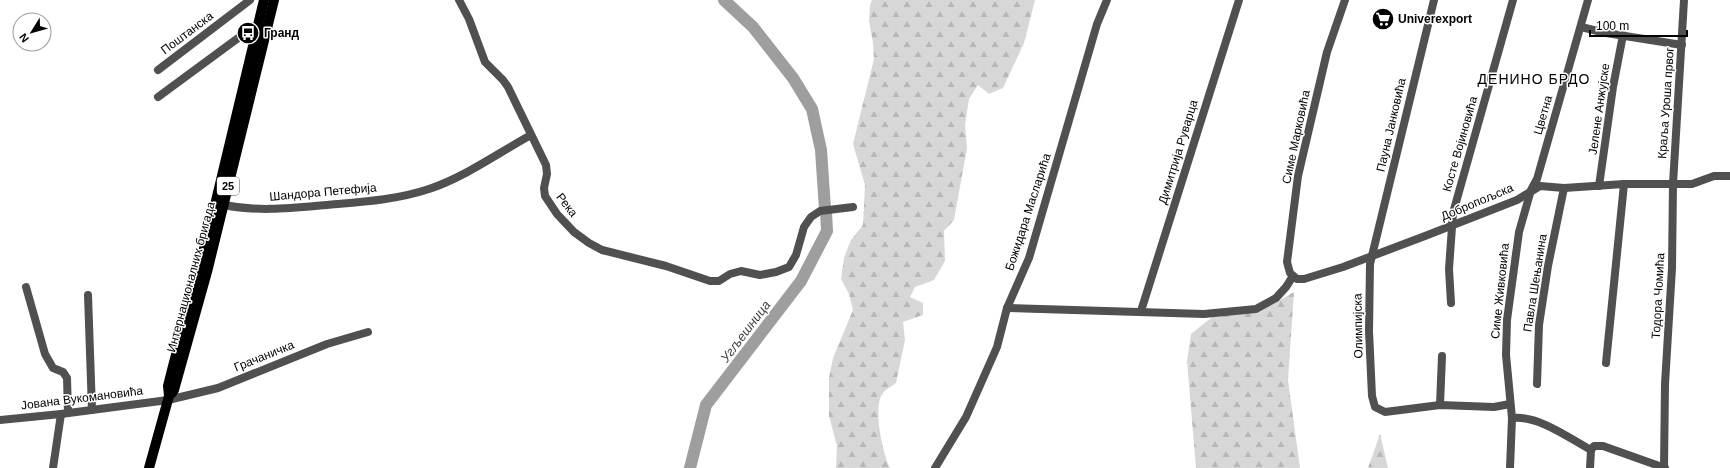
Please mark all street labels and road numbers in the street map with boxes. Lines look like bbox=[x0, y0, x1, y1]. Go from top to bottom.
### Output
street label: Поштанска bbox=[158, 9, 216, 57]
street label: Краља Уроша првог bbox=[1655, 46, 1677, 159]
street label: Јелене Анжујске bbox=[1586, 62, 1612, 156]
street label: Пауна Јанковића bbox=[1373, 77, 1409, 173]
street label: Симе Марковића bbox=[1279, 88, 1313, 185]
street label: Цветна bbox=[1531, 93, 1555, 136]
street label: Косте Војиновића bbox=[1440, 94, 1480, 193]
street label: Димитрија Руварца bbox=[1155, 98, 1201, 206]
street label: Божидара Масларића bbox=[1002, 151, 1054, 273]
road number: 25 bbox=[217, 177, 239, 195]
street label: Шандора Петефија bbox=[269, 180, 377, 204]
street label: Добропољска bbox=[1439, 180, 1516, 224]
street label: Река bbox=[553, 190, 581, 220]
street label: Интернационалних бригада bbox=[164, 200, 218, 354]
street label: Павла Шењанина bbox=[1520, 233, 1550, 333]
street label: Симе Живковића bbox=[1488, 242, 1512, 340]
street label: Тодора Чомића bbox=[1649, 252, 1667, 339]
street label: Олимпијска bbox=[1350, 293, 1366, 359]
street label: Грачаничка bbox=[232, 337, 296, 374]
street label: Јована Вукомановића bbox=[20, 384, 144, 412]

